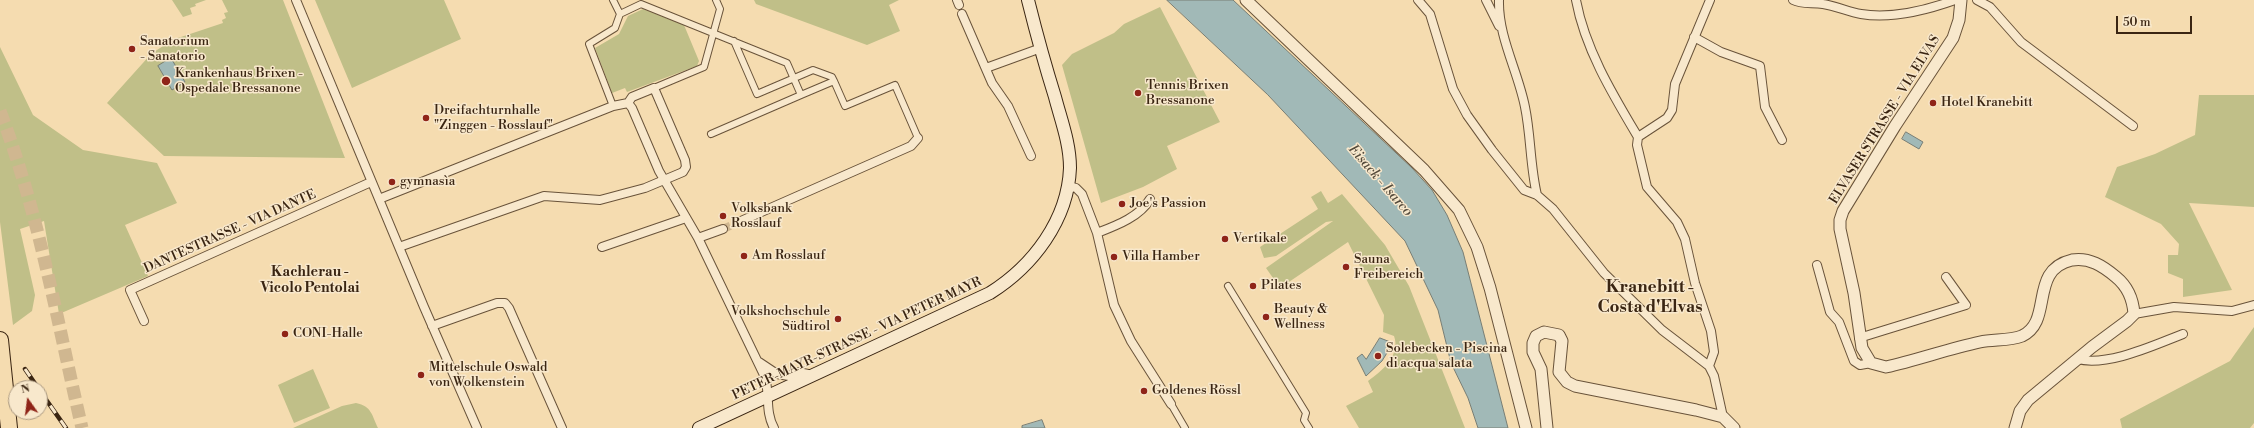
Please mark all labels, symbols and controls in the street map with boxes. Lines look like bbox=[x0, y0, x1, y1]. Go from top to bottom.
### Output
scale bar bbox=[2118, 8, 2194, 34]
text: 50 m bbox=[2123, 15, 2151, 30]
street label: ELVASER STRASSE - VIA ELVAS bbox=[1826, 33, 1944, 207]
place label: Sanatorium - Sanatorio bbox=[140, 34, 209, 65]
marker: Sanatorium - Sanatorio bbox=[127, 44, 137, 54]
place label: Krankenhaus Brixen - Ospedale Bressanone bbox=[175, 66, 303, 97]
marker: Krankenhaus Brixen - Ospedale Bressanone bbox=[160, 75, 172, 87]
place label: Tennis Brixen Bressanone bbox=[1146, 78, 1229, 109]
marker: Tennis Brixen Bressanone bbox=[1133, 88, 1143, 98]
place label: Hotel Kranebitt bbox=[1941, 95, 2033, 111]
marker: Hotel Kranebitt bbox=[1928, 98, 1938, 108]
place label: Dreifachturnhalle "Zinggen - Rosslauf" bbox=[434, 103, 553, 134]
marker: Dreifachturnhalle "Zinggen - Rosslauf" bbox=[421, 113, 431, 123]
water label: Eisack - Isarco bbox=[1344, 142, 1416, 220]
place label: gymnasìa bbox=[400, 174, 455, 190]
marker: gymnasìa bbox=[387, 177, 397, 187]
street label: DANTESTRASSE - VIA DANTE bbox=[141, 187, 319, 277]
place label: Joe's Passion bbox=[1130, 196, 1206, 212]
marker: Joe's Passion bbox=[1117, 199, 1127, 209]
place label: Volksbank Rosslauf bbox=[731, 201, 792, 232]
marker: Volksbank Rosslauf bbox=[718, 211, 728, 221]
place label: Vertikale bbox=[1233, 231, 1287, 247]
marker: Vertikale bbox=[1220, 234, 1230, 244]
place label: Am Rosslauf bbox=[752, 248, 825, 264]
place label: Villa Hamber bbox=[1122, 249, 1200, 265]
marker: Am Rosslauf bbox=[739, 251, 749, 261]
marker: Villa Hamber bbox=[1109, 252, 1119, 262]
place label: Sauna Freibereich bbox=[1354, 252, 1423, 283]
marker: Sauna Freibereich bbox=[1341, 262, 1351, 272]
district label: Kachlerau - Vicolo Pentolai bbox=[261, 265, 359, 298]
street label: PETER-MAYR-STRASSE - VIA PETER MAYR bbox=[730, 274, 984, 404]
place label: Pilates bbox=[1261, 278, 1301, 294]
district label: Kranebitt - Costa d'Elvas bbox=[1597, 278, 1703, 318]
marker: Pilates bbox=[1248, 281, 1258, 291]
place label: Beauty & Wellness bbox=[1274, 302, 1328, 333]
place label: Volkshochschule Südtirol bbox=[731, 304, 830, 335]
marker: Beauty & Wellness bbox=[1261, 312, 1271, 322]
marker: Volkshochschule Südtirol bbox=[833, 314, 843, 324]
place label: CONI-Halle bbox=[293, 326, 363, 342]
marker: CONI-Halle bbox=[280, 329, 290, 339]
place label: Solebecken - Piscina di acqua salata bbox=[1386, 341, 1507, 372]
marker: Solebecken - Piscina di acqua salata bbox=[1373, 351, 1383, 361]
place label: Mittelschule Oswald von Wolkenstein bbox=[429, 360, 547, 391]
marker: Mittelschule Oswald von Wolkenstein bbox=[416, 370, 426, 380]
north arrow bbox=[8, 380, 48, 420]
text: N bbox=[19, 381, 31, 397]
place label: Goldenes Rössl bbox=[1152, 383, 1241, 399]
marker: Goldenes Rössl bbox=[1139, 386, 1149, 396]

